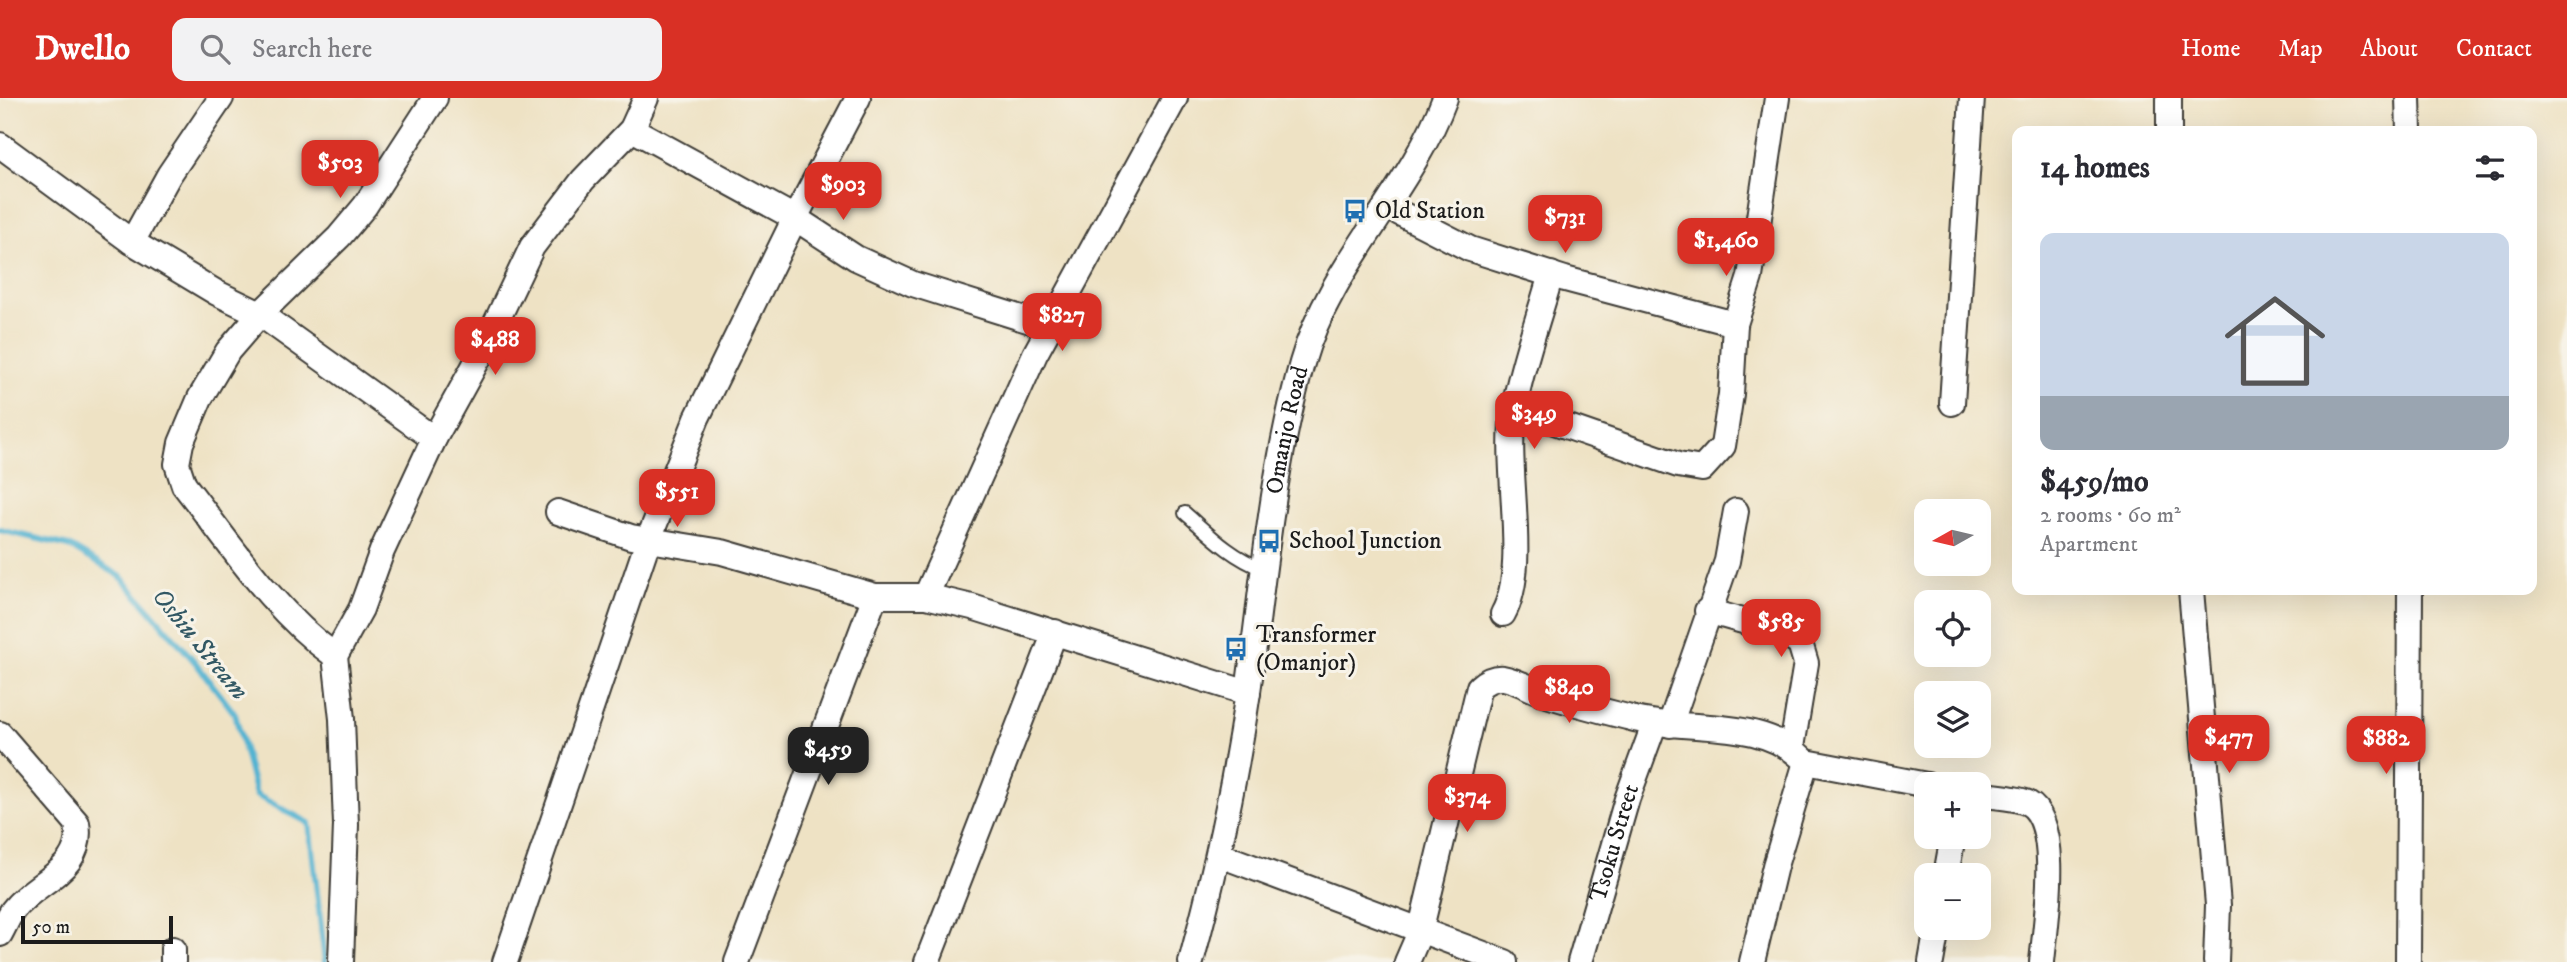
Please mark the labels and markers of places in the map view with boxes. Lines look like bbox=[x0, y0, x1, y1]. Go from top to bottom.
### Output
pin: $503 bbox=[299, 140, 381, 200]
pin: $903 bbox=[802, 162, 884, 222]
pin: $731 bbox=[1524, 195, 1606, 255]
place label: Old Station bbox=[1375, 196, 1485, 226]
bus stop icon: Old Station bbox=[1341, 197, 1369, 225]
pin: $1,460 bbox=[1669, 218, 1783, 278]
pin: $827 bbox=[1021, 294, 1103, 353]
pin: $488 bbox=[454, 317, 536, 377]
pin: $349 bbox=[1493, 392, 1575, 451]
pin: $551 bbox=[636, 470, 718, 529]
place label: School Junction bbox=[1289, 526, 1442, 556]
bus stop icon: School Junction bbox=[1255, 527, 1283, 555]
pin: $585 bbox=[1740, 600, 1822, 659]
place label: Transformer (Omanjor) bbox=[1256, 620, 1376, 678]
bus stop icon: Transformer (Omanjor) bbox=[1222, 635, 1250, 663]
pin: $840 bbox=[1528, 666, 1610, 725]
pin: $477 bbox=[2188, 716, 2270, 775]
pin: $882 bbox=[2345, 716, 2427, 776]
pin: $459 bbox=[787, 728, 869, 787]
pin: $374 bbox=[1426, 774, 1508, 834]

